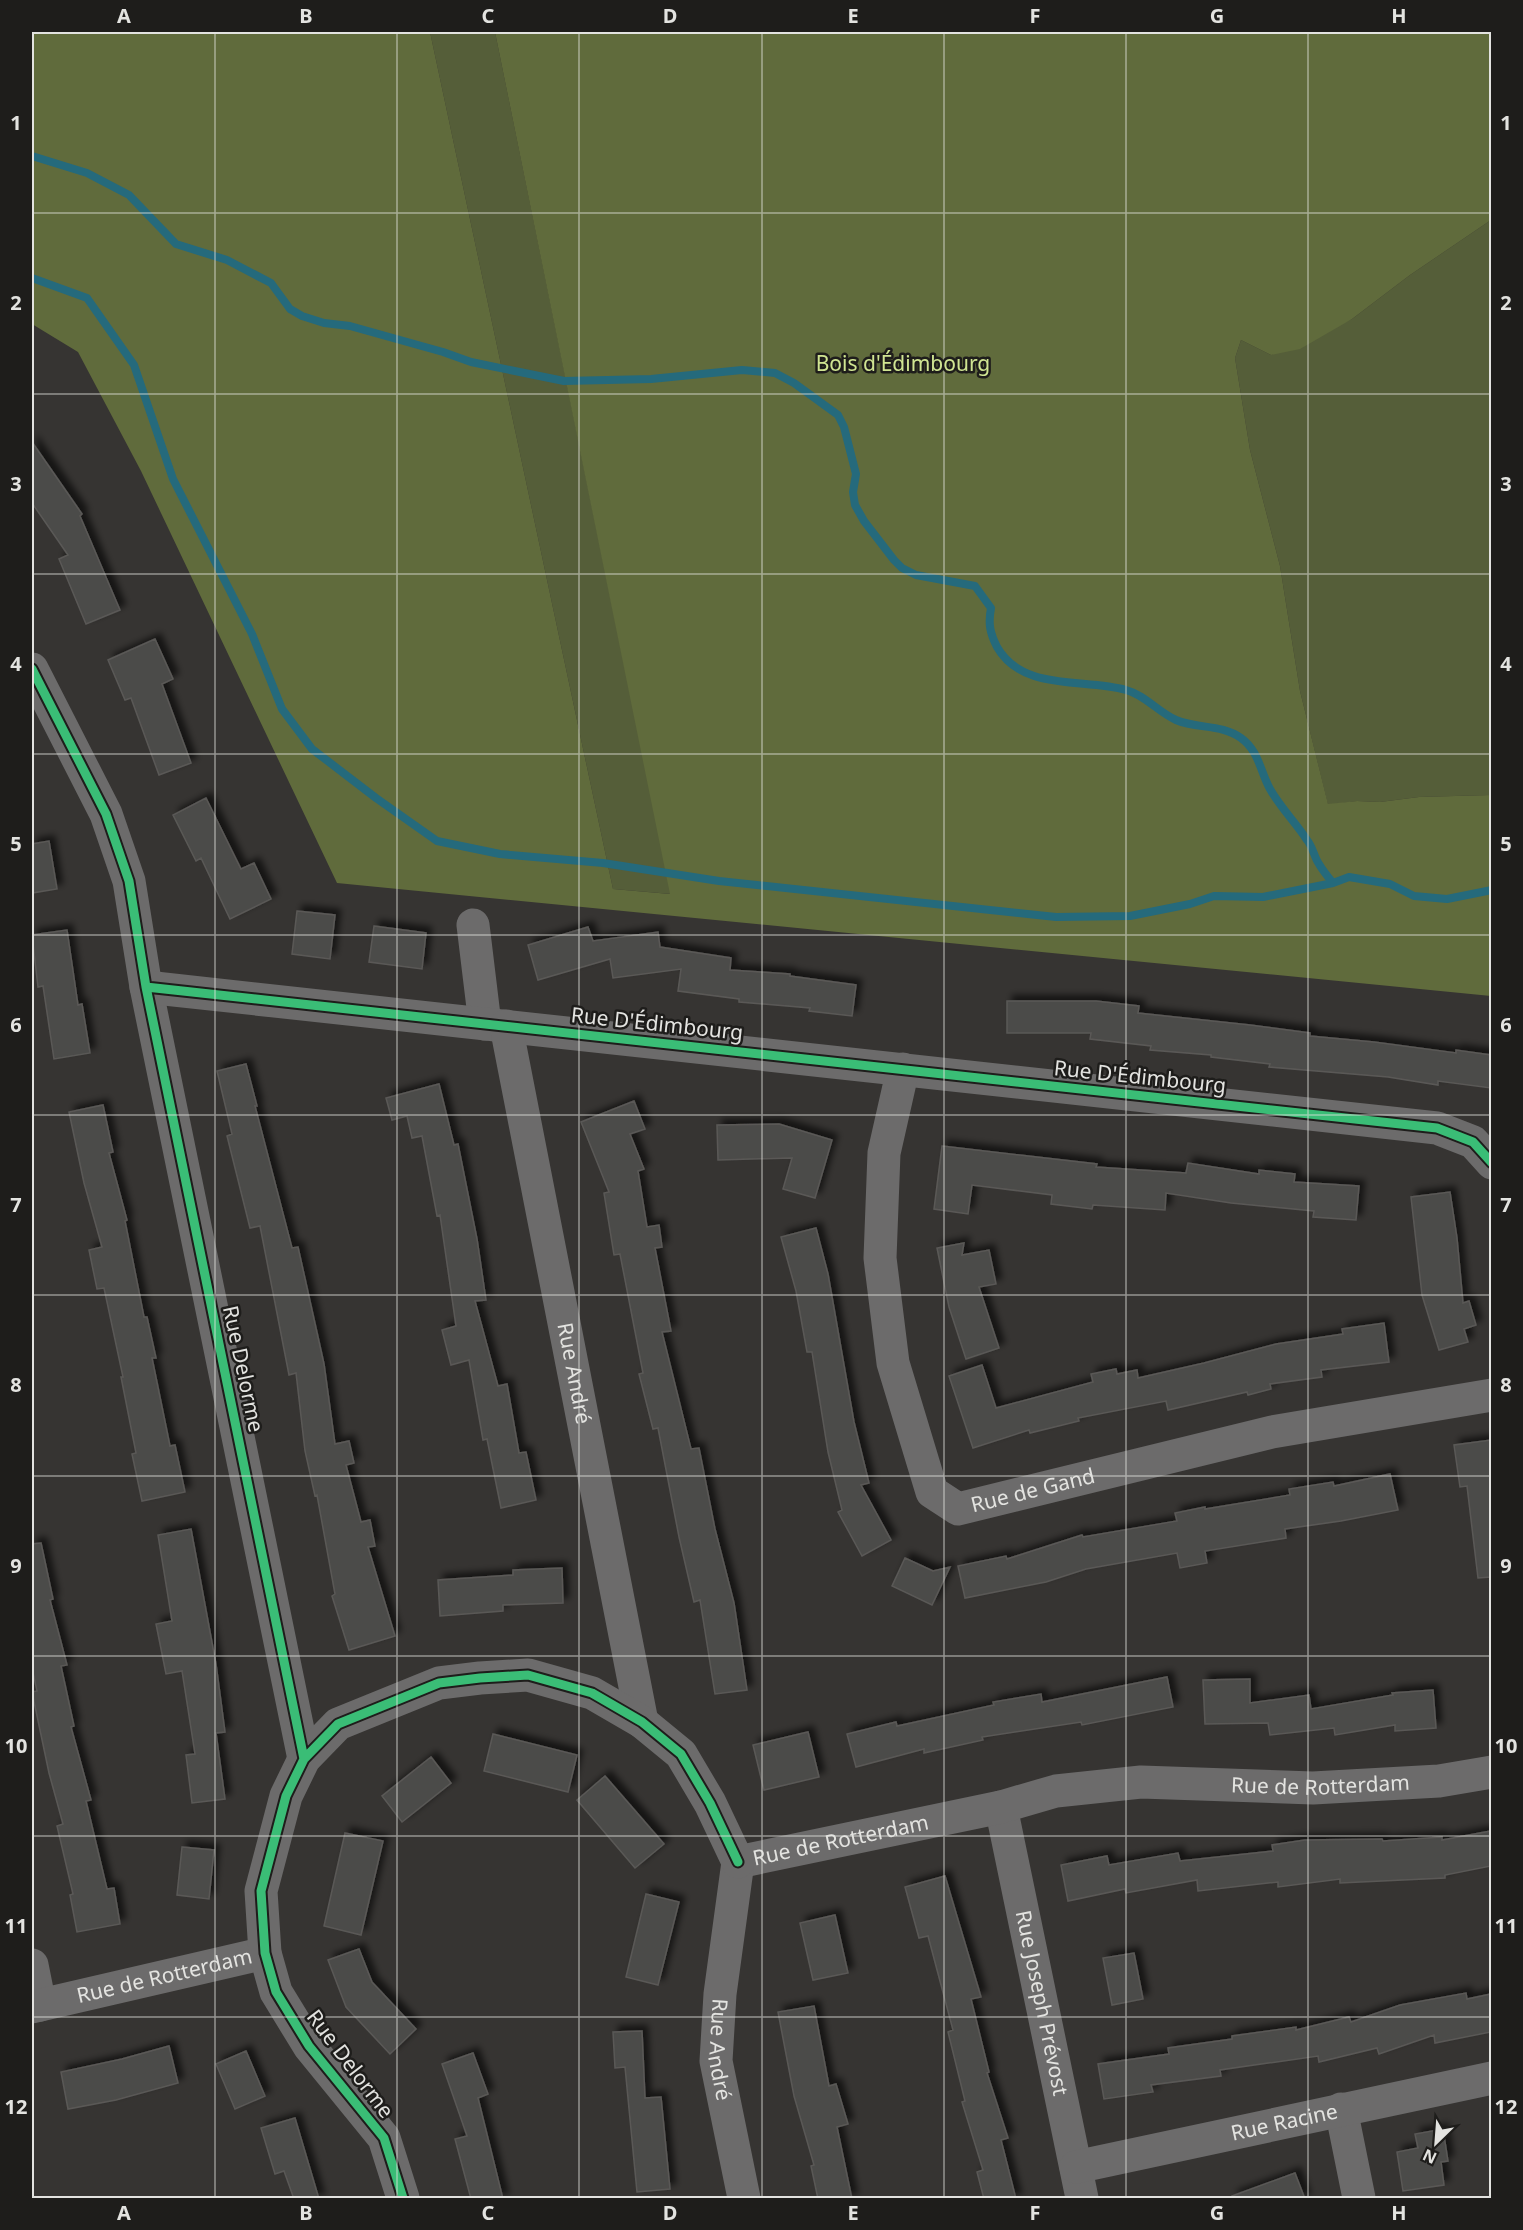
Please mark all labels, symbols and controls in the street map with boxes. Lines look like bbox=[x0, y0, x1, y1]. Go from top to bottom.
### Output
text: A bbox=[117, 2, 131, 29]
text: B bbox=[299, 2, 313, 29]
text: C bbox=[482, 2, 495, 29]
text: D bbox=[663, 2, 677, 29]
text: E bbox=[847, 2, 859, 29]
text: F bbox=[1030, 2, 1040, 29]
text: G bbox=[1210, 2, 1224, 29]
text: H bbox=[1391, 2, 1407, 29]
text: 1 bbox=[10, 109, 22, 136]
text: 1 bbox=[1500, 109, 1512, 136]
text: 2 bbox=[10, 289, 22, 316]
text: 2 bbox=[1500, 289, 1512, 316]
park label: Bois d'Édimbourg bbox=[816, 349, 990, 377]
text: 3 bbox=[10, 470, 22, 497]
text: 3 bbox=[1500, 470, 1512, 497]
text: 4 bbox=[10, 650, 22, 677]
text: 4 bbox=[1500, 650, 1512, 677]
text: 5 bbox=[10, 830, 22, 857]
text: 5 bbox=[1500, 830, 1512, 857]
street label: Rue D'Édimbourg bbox=[570, 1000, 745, 1046]
text: 6 bbox=[10, 1011, 22, 1038]
text: 6 bbox=[1500, 1011, 1512, 1038]
street label: Rue D'Édimbourg bbox=[1053, 1053, 1228, 1099]
text: 7 bbox=[10, 1191, 22, 1218]
text: 7 bbox=[1500, 1191, 1512, 1218]
street label: Rue Delorme bbox=[217, 1303, 271, 1435]
street label: Rue André bbox=[551, 1320, 598, 1426]
text: 8 bbox=[10, 1371, 22, 1398]
text: 8 bbox=[1500, 1371, 1512, 1398]
street label: Rue de Gand bbox=[968, 1461, 1098, 1518]
text: 9 bbox=[10, 1552, 22, 1579]
text: 9 bbox=[1500, 1552, 1512, 1579]
text: 10 bbox=[5, 1732, 27, 1759]
text: 10 bbox=[1495, 1732, 1517, 1759]
street label: Rue de Rotterdam bbox=[1231, 1768, 1411, 1801]
street label: Rue de Rotterdam bbox=[750, 1807, 931, 1872]
street label: Rue Joseph Prévost bbox=[1010, 1907, 1075, 2098]
text: 11 bbox=[5, 1912, 27, 1939]
text: 11 bbox=[1495, 1912, 1517, 1939]
street label: Rue de Rotterdam bbox=[74, 1941, 255, 2009]
street label: Rue André bbox=[702, 1998, 739, 2103]
street label: Rue Delorme bbox=[301, 2004, 401, 2123]
text: 12 bbox=[5, 2093, 27, 2120]
text: 12 bbox=[1495, 2093, 1517, 2120]
street label: Rue Racine bbox=[1228, 2096, 1340, 2147]
north arrow bbox=[1406, 2113, 1466, 2173]
text: N bbox=[1419, 2144, 1440, 2169]
text: A bbox=[117, 2199, 131, 2226]
text: B bbox=[299, 2199, 313, 2226]
text: C bbox=[482, 2199, 495, 2226]
text: D bbox=[663, 2199, 677, 2226]
text: E bbox=[847, 2199, 859, 2226]
text: F bbox=[1030, 2199, 1040, 2226]
text: G bbox=[1210, 2199, 1224, 2226]
text: H bbox=[1391, 2199, 1407, 2226]

